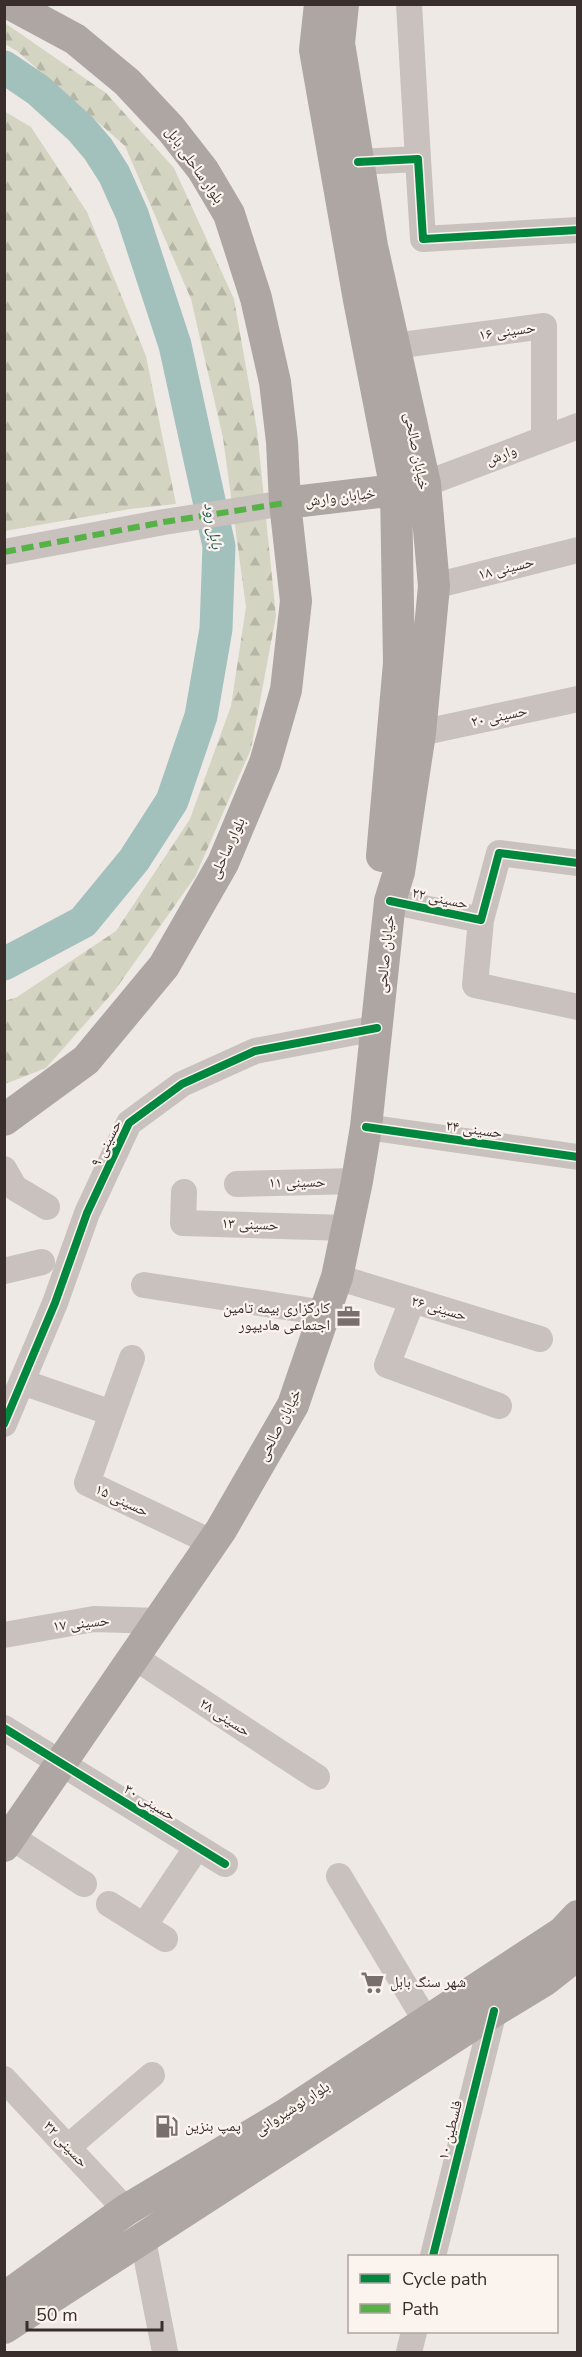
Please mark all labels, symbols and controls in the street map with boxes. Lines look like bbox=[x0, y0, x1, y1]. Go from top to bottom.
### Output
street label: بلوار ساحلی بابل bbox=[161, 122, 229, 208]
street label: حسینی ۱۶ bbox=[477, 317, 537, 345]
street label: خيابان صالحی bbox=[400, 411, 434, 492]
street label: وارش bbox=[483, 440, 519, 470]
street label: خیابان وارش bbox=[304, 483, 377, 511]
water label: بابل رود bbox=[198, 501, 228, 551]
street label: حسینی ۱۸ bbox=[476, 551, 536, 585]
street label: حسینی ٢٠ bbox=[469, 700, 529, 732]
street label: بلوار ساحلی bbox=[204, 814, 250, 882]
street label: حسینی ۲۲ bbox=[410, 882, 470, 914]
street label: خيابان صالحی bbox=[371, 914, 399, 994]
street label: حسینی ۲۴ bbox=[444, 1115, 504, 1143]
street label: حسینی ٩ bbox=[86, 1116, 127, 1170]
street label: حسینی ۱۱ bbox=[268, 1171, 326, 1192]
street label: حسینی ۱۳ bbox=[221, 1213, 279, 1235]
street label: حسینی ۲۶ bbox=[409, 1291, 470, 1326]
place label: کارگزاری بیمه تامین اجتماعی هادیپور bbox=[223, 1298, 330, 1335]
office icon: کارگزاری بیمه تامین اجتماعی هادیپور bbox=[335, 1304, 361, 1330]
street label: خيابان صالحی bbox=[252, 1385, 306, 1464]
street label: حسینی ۱۵ bbox=[92, 1479, 152, 1521]
street label: حسینی ۱۷ bbox=[52, 1610, 111, 1636]
street label: حسینی ۲۸ bbox=[196, 1693, 255, 1741]
street label: حسینی ۳۰ bbox=[120, 1779, 180, 1825]
supermarket icon: شهر سنگ بابل bbox=[359, 1969, 385, 1995]
place label: شهر سنگ بابل bbox=[390, 1972, 466, 1992]
street label: بلوار نوشیروانی bbox=[251, 2076, 333, 2140]
street label: فلسطین ۱۰ bbox=[433, 2098, 467, 2162]
fuel station icon: پمپ بنزین bbox=[154, 2113, 180, 2139]
street label: حسینی ۳۲ bbox=[39, 2116, 93, 2172]
place label: پمپ بنزین bbox=[185, 2116, 241, 2136]
legend bbox=[348, 2255, 558, 2333]
text: Cycle path bbox=[402, 2267, 487, 2291]
scale bar bbox=[27, 2294, 162, 2332]
text: Path bbox=[402, 2297, 439, 2321]
text: 50 m bbox=[36, 2303, 78, 2327]

